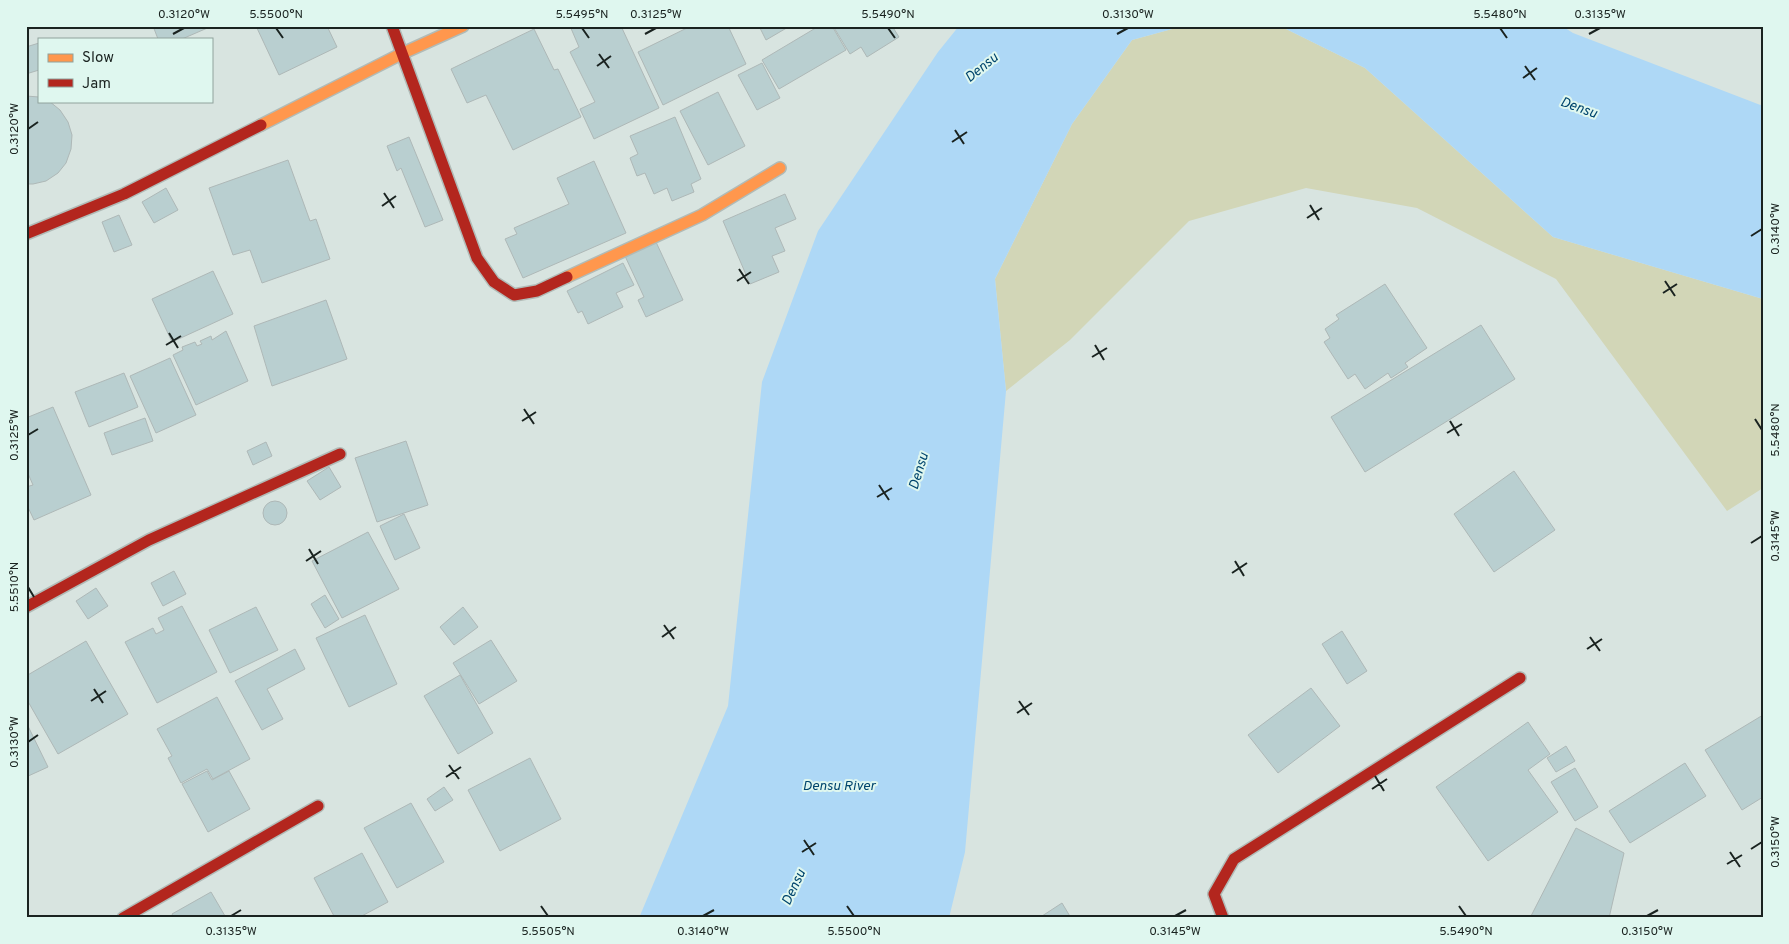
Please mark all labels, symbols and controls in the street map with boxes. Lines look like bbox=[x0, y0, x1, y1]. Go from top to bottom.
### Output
text: 0.3120°W bbox=[158, 7, 210, 23]
text: 5.5500°N bbox=[249, 7, 303, 23]
text: 5.5495°N bbox=[555, 7, 609, 23]
text: 0.3125°W bbox=[630, 7, 682, 23]
text: 5.5490°N bbox=[861, 7, 915, 23]
text: 0.3130°W bbox=[1102, 7, 1154, 23]
text: 5.5480°N bbox=[1473, 7, 1527, 23]
text: 0.3135°W bbox=[1574, 7, 1626, 23]
legend bbox=[38, 38, 212, 102]
text: Slow bbox=[82, 49, 114, 68]
water label: Densu bbox=[962, 49, 1002, 87]
text: Jam bbox=[82, 75, 111, 94]
water label: Densu bbox=[1558, 94, 1600, 123]
text: 0.3120°W bbox=[7, 103, 23, 155]
text: 0.3140°W bbox=[1768, 203, 1784, 255]
text: 5.5480°N bbox=[1768, 403, 1784, 457]
text: 0.3125°W bbox=[7, 409, 23, 461]
water label: Densu bbox=[906, 451, 933, 492]
text: 0.3145°W bbox=[1768, 510, 1784, 562]
text: 5.5510°N bbox=[7, 562, 23, 612]
text: 0.3130°W bbox=[7, 716, 23, 768]
water label: Densu River bbox=[803, 778, 877, 795]
text: 0.3150°W bbox=[1768, 816, 1784, 868]
water label: Densu bbox=[779, 867, 810, 908]
text: 0.3135°W bbox=[205, 924, 257, 940]
text: 5.5505°N bbox=[521, 924, 575, 940]
text: 0.3140°W bbox=[677, 924, 729, 940]
text: 5.5500°N bbox=[827, 924, 881, 940]
text: 0.3145°W bbox=[1149, 924, 1201, 940]
text: 5.5490°N bbox=[1439, 924, 1493, 940]
text: 0.3150°W bbox=[1621, 924, 1673, 940]

